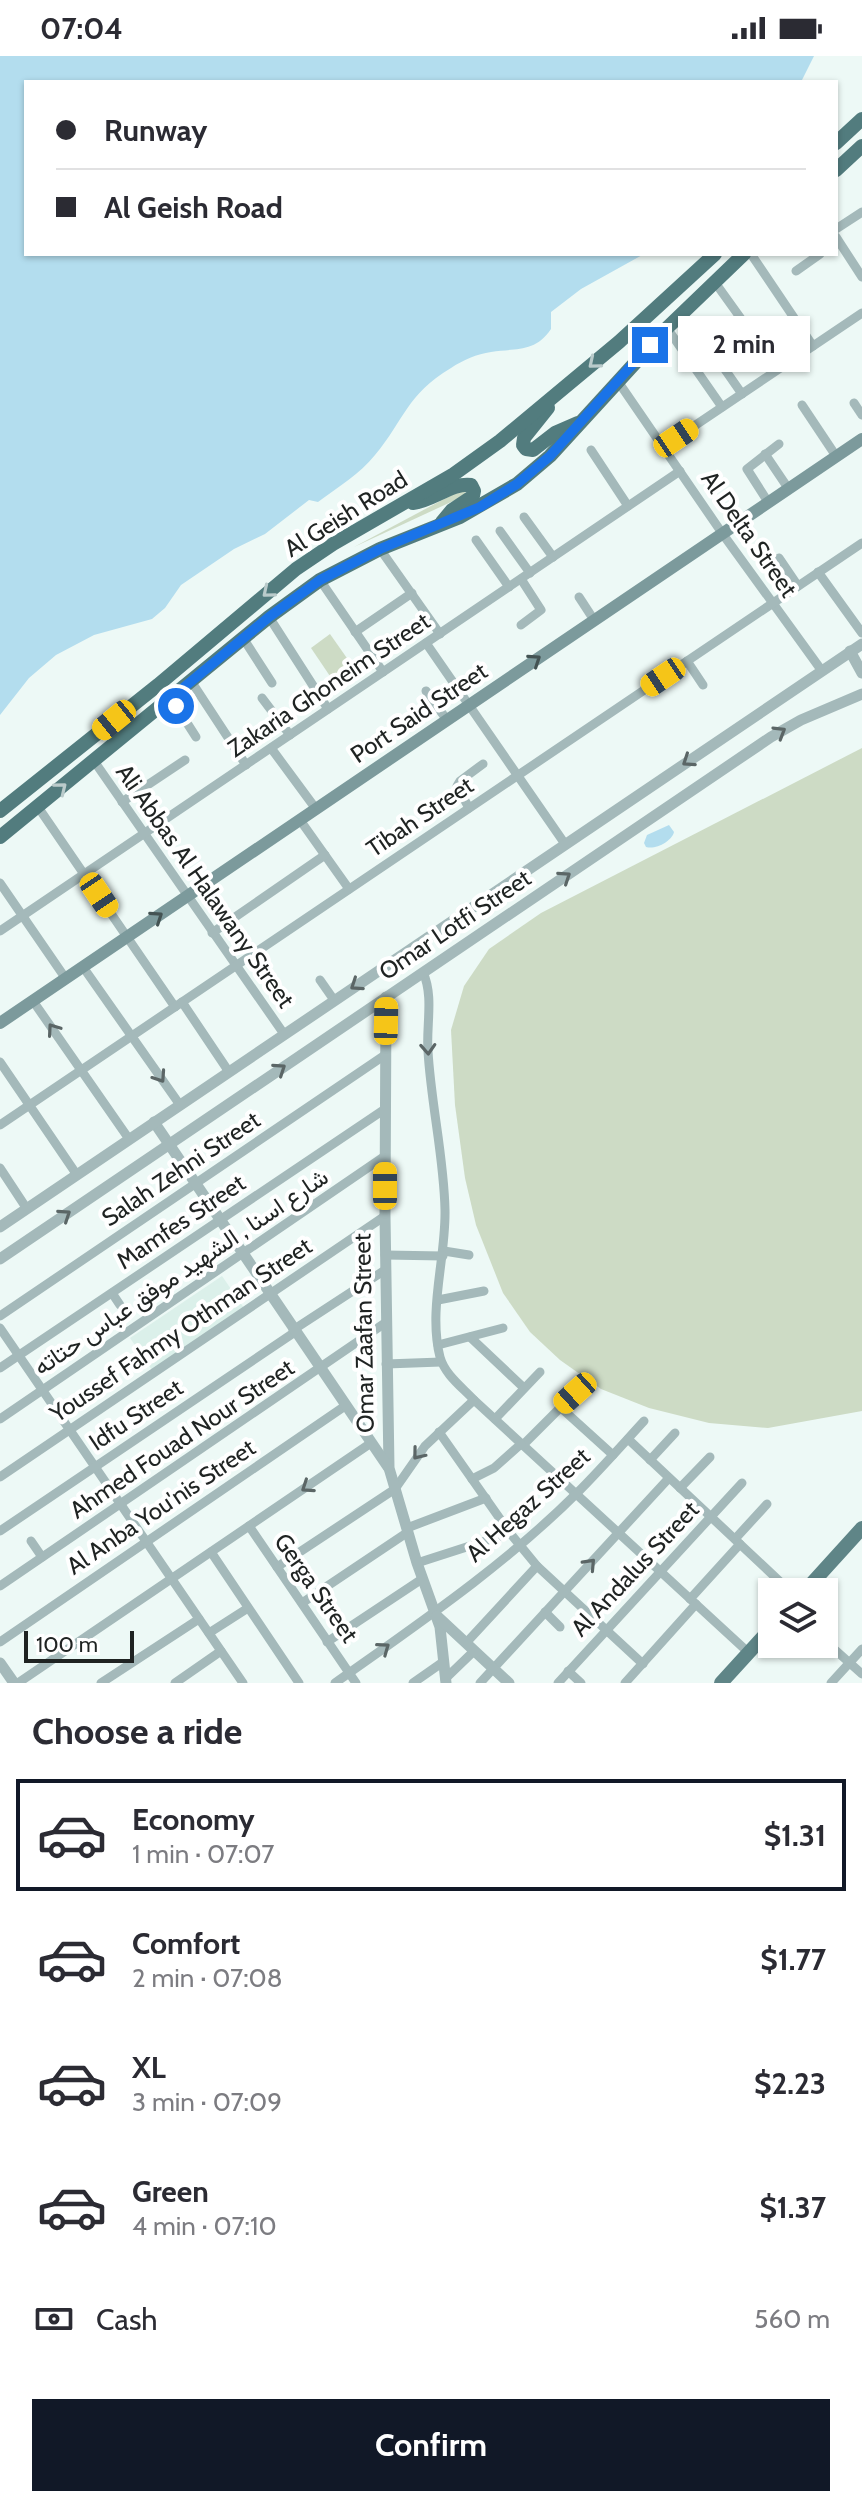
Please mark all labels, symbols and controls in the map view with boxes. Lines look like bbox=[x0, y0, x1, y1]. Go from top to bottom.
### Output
text: 07:04 bbox=[40, 10, 123, 47]
text: Runway bbox=[104, 112, 207, 149]
text: Al Geish Road bbox=[104, 189, 283, 226]
callout: 2 min bbox=[678, 317, 810, 373]
route end bbox=[632, 327, 668, 363]
text: 2 min bbox=[713, 328, 775, 360]
one-way arrow bbox=[589, 353, 604, 367]
car bbox=[649, 415, 703, 461]
street label: Al Geish Road bbox=[279, 464, 413, 563]
street label: Al Delta Street bbox=[695, 465, 804, 602]
one-way arrow bbox=[263, 582, 277, 597]
street label: Zakaria Ghoneim Street bbox=[222, 606, 435, 763]
car bbox=[636, 654, 690, 700]
one-way arrow bbox=[526, 655, 540, 670]
street label: Port Said Street bbox=[345, 656, 493, 769]
route start bbox=[158, 688, 194, 724]
car bbox=[88, 696, 140, 744]
one-way arrow bbox=[771, 726, 786, 742]
one-way arrow bbox=[682, 752, 697, 767]
street label: Ali Abbas Al Halawany Street bbox=[110, 758, 301, 1013]
street label: Tibah Street bbox=[361, 770, 479, 863]
one-way arrow bbox=[52, 783, 66, 798]
street label: Omar Lotfi Street bbox=[373, 863, 536, 986]
car bbox=[76, 868, 122, 922]
one-way arrow bbox=[556, 872, 570, 887]
one-way arrow bbox=[149, 912, 163, 927]
one-way arrow bbox=[351, 975, 365, 990]
car bbox=[374, 997, 398, 1045]
one-way arrow bbox=[48, 1024, 63, 1038]
one-way arrow bbox=[420, 1043, 437, 1056]
one-way arrow bbox=[271, 1064, 285, 1079]
one-way arrow bbox=[150, 1068, 165, 1082]
street label: Salah Zehni Street bbox=[96, 1105, 265, 1232]
street label: شارع اسنا , الشهيد موفق عباس حتاته bbox=[28, 1162, 335, 1383]
car bbox=[373, 1162, 397, 1210]
street label: Mamfes Street bbox=[111, 1168, 251, 1275]
one-way arrow bbox=[56, 1210, 70, 1225]
street label: Youssef Fahmy Othman Street bbox=[44, 1231, 317, 1429]
street label: Omar Zaafan Street bbox=[347, 1233, 380, 1433]
street label: Ahmed Fouad Nour Street bbox=[64, 1353, 299, 1525]
car bbox=[549, 1368, 601, 1418]
street label: Idfu Street bbox=[83, 1373, 188, 1456]
street label: Al Anba You'nis Street bbox=[61, 1433, 260, 1580]
street label: Al Hegaz Street bbox=[460, 1442, 595, 1568]
one-way arrow bbox=[413, 1445, 428, 1460]
one-way arrow bbox=[301, 1477, 315, 1492]
street label: Al Andalus Street bbox=[565, 1495, 705, 1642]
street label: Gerga Street bbox=[268, 1528, 365, 1648]
one-way arrow bbox=[581, 1559, 595, 1574]
map controls bbox=[758, 1578, 838, 1658]
button: layers bbox=[758, 1578, 838, 1658]
scale bar bbox=[24, 1627, 134, 1663]
text: 100 m bbox=[36, 1631, 98, 1658]
one-way arrow bbox=[376, 1643, 390, 1658]
text: Choose a ride bbox=[32, 1709, 242, 1753]
icon: car bbox=[36, 1799, 108, 1871]
text: Economy bbox=[132, 1801, 255, 1838]
text: $1.31 bbox=[764, 1817, 826, 1854]
text: 1 min · 07:07 bbox=[132, 1838, 274, 1870]
icon: car bbox=[36, 1923, 108, 1995]
text: Comfort bbox=[132, 1925, 240, 1962]
text: $1.77 bbox=[760, 1941, 826, 1978]
text: 2 min · 07:08 bbox=[132, 1962, 282, 1994]
icon: car bbox=[36, 2047, 108, 2119]
text: XL bbox=[132, 2049, 166, 2086]
text: $2.23 bbox=[754, 2065, 826, 2102]
text: 3 min · 07:09 bbox=[132, 2086, 282, 2118]
icon: car bbox=[36, 2171, 108, 2243]
text: Green bbox=[132, 2173, 209, 2210]
text: $1.37 bbox=[759, 2189, 826, 2226]
text: 4 min · 07:10 bbox=[132, 2210, 277, 2242]
icon: cash bbox=[32, 2297, 76, 2341]
text: Cash bbox=[96, 2301, 158, 2338]
text: 560 m bbox=[754, 2303, 830, 2335]
button: Confirm bbox=[32, 2399, 830, 2491]

